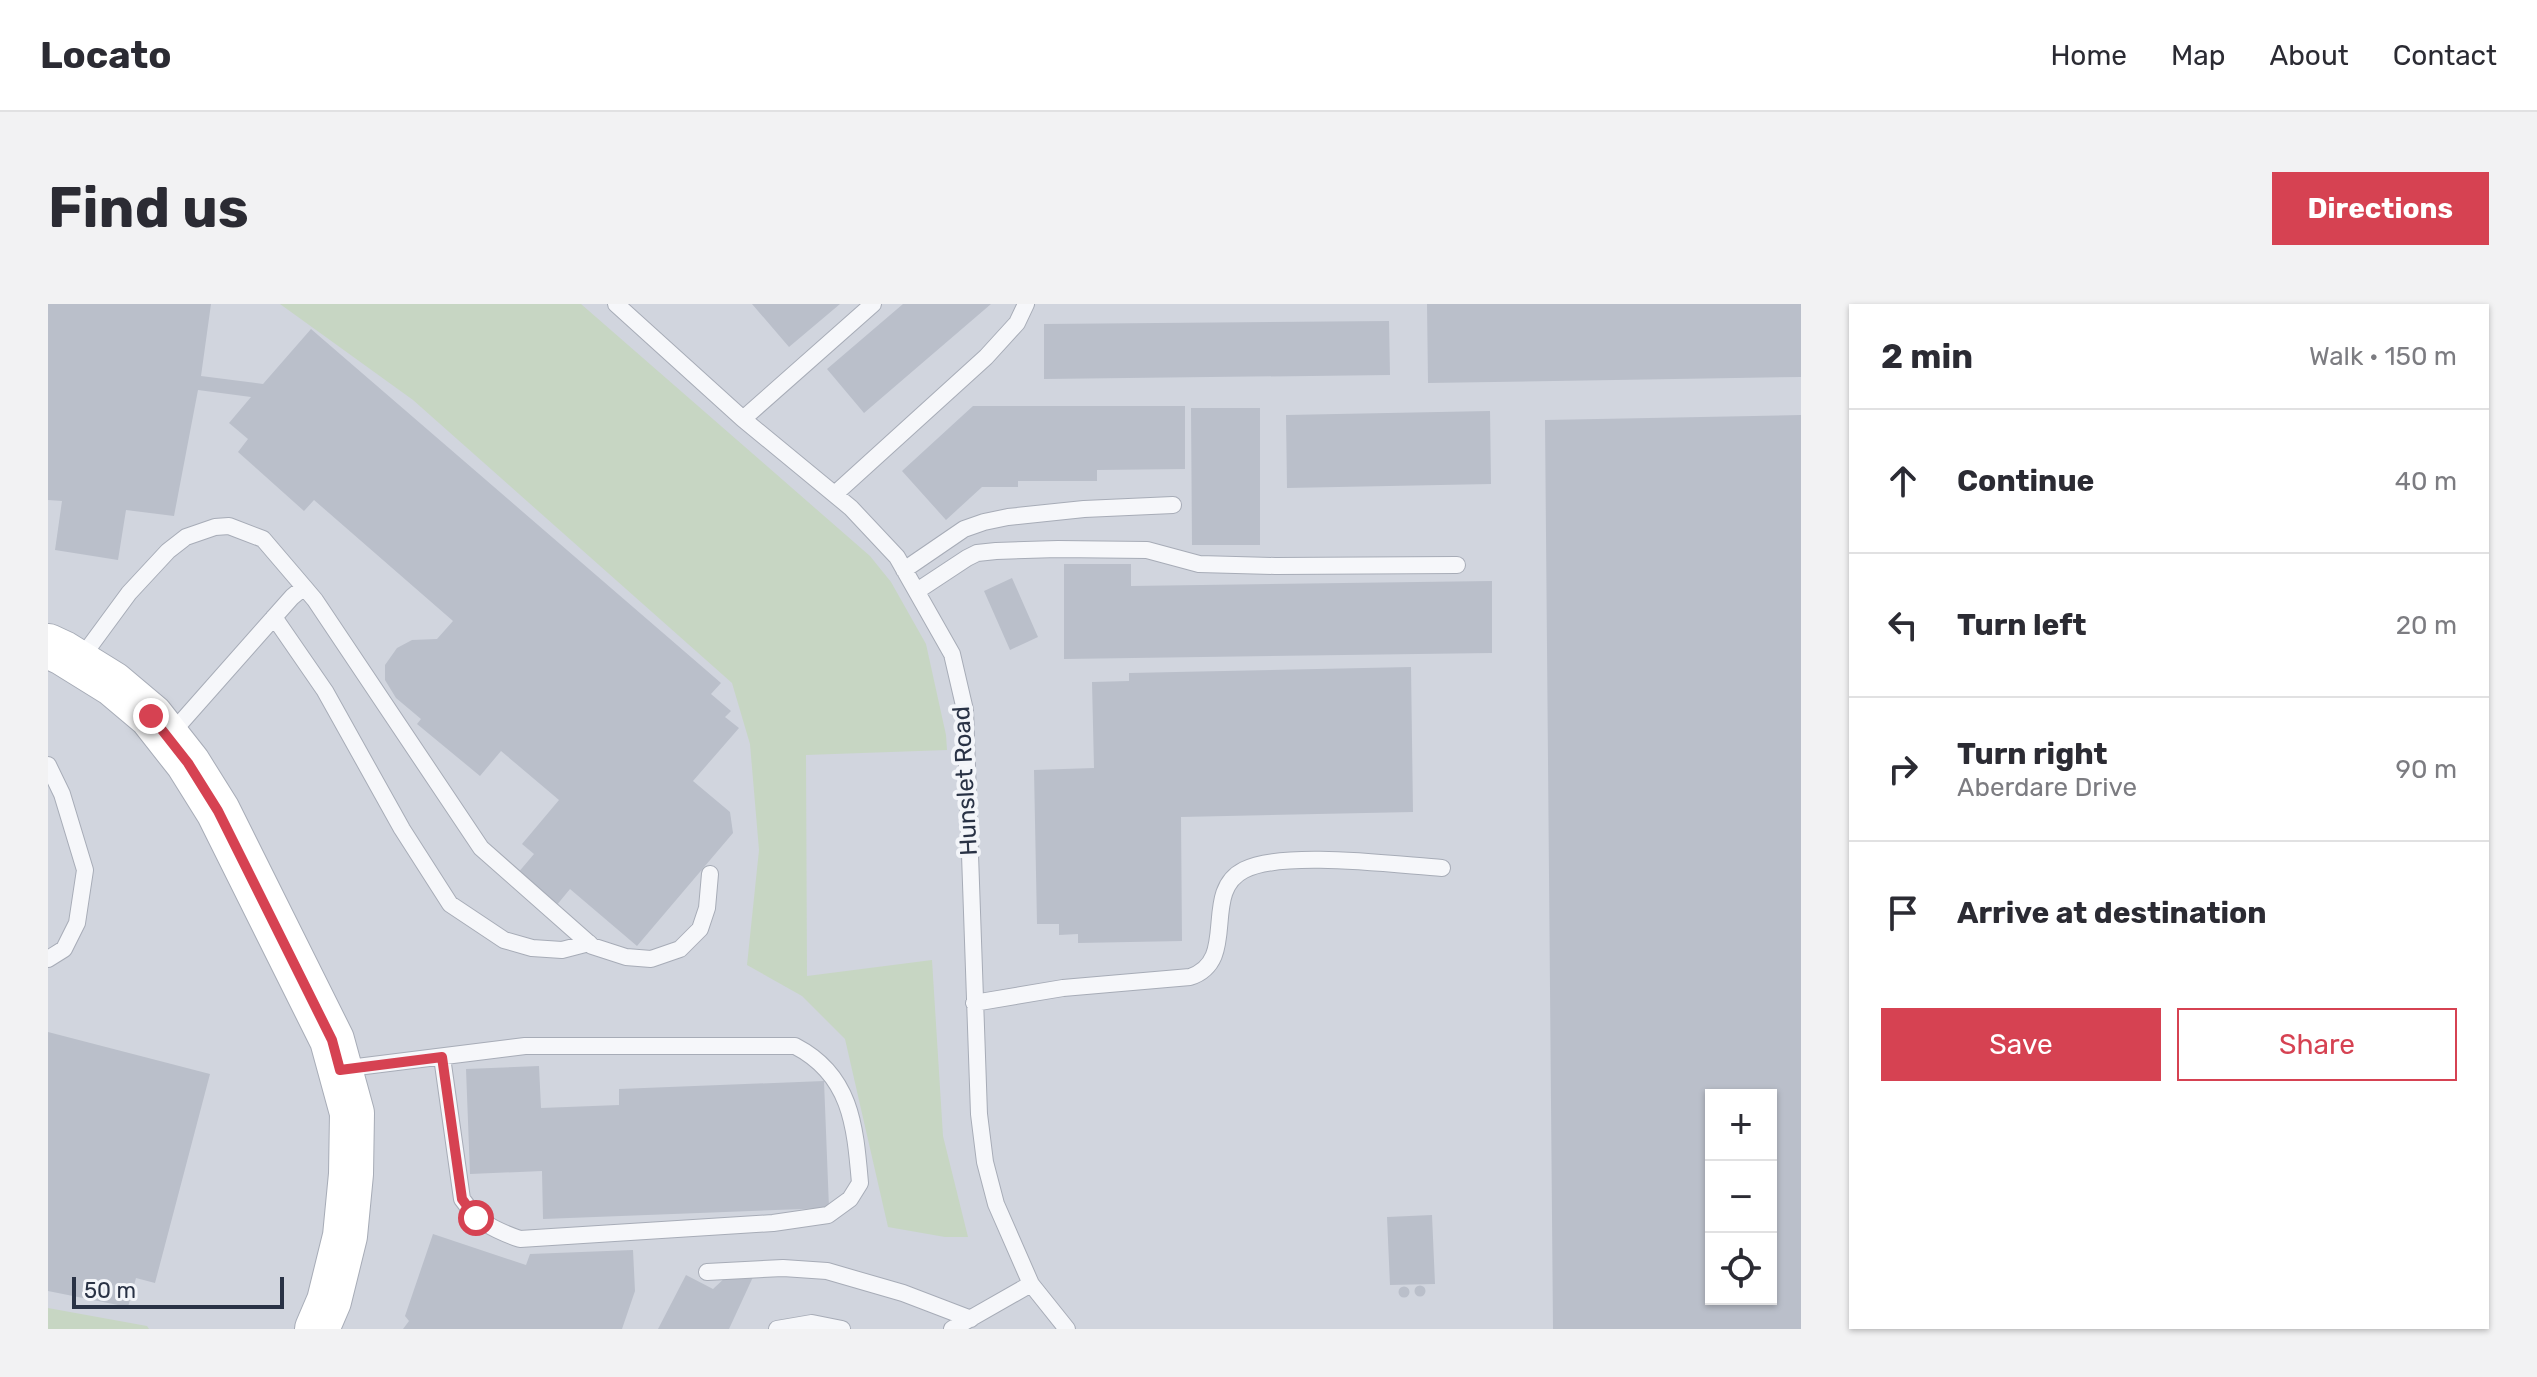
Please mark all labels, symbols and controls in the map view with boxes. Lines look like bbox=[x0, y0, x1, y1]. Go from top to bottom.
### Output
text: Locato bbox=[40, 32, 171, 78]
text: Home bbox=[2050, 39, 2127, 72]
text: Map bbox=[2171, 39, 2225, 72]
text: About bbox=[2269, 39, 2349, 72]
text: Contact bbox=[2393, 39, 2497, 72]
button: Directions bbox=[2272, 172, 2489, 245]
text: Find us bbox=[48, 175, 249, 241]
text: 2 min bbox=[1881, 336, 1973, 377]
text: Walk · 150 m bbox=[2309, 341, 2457, 372]
icon: ahead bbox=[1881, 459, 1925, 503]
text: Continue bbox=[1957, 463, 2094, 499]
text: 40 m bbox=[2395, 466, 2457, 497]
icon: left bbox=[1881, 603, 1925, 647]
text: Turn left bbox=[1957, 607, 2087, 643]
text: 20 m bbox=[2396, 610, 2457, 641]
route end bbox=[133, 698, 169, 734]
street label: Hunslet Road bbox=[947, 706, 983, 856]
text: Turn right bbox=[1957, 736, 2108, 772]
icon: right bbox=[1881, 747, 1925, 791]
text: 90 m bbox=[2396, 754, 2457, 785]
text: Aberdare Drive bbox=[1957, 772, 2137, 803]
icon: arrive bbox=[1881, 891, 1925, 935]
text: Arrive at destination bbox=[1957, 895, 2267, 931]
button: Save bbox=[1881, 1008, 2161, 1081]
button: Share bbox=[2177, 1008, 2457, 1081]
map controls bbox=[1705, 1089, 1777, 1305]
button: + bbox=[1705, 1089, 1777, 1161]
button: − bbox=[1705, 1161, 1777, 1233]
route start bbox=[458, 1200, 494, 1236]
button: locate bbox=[1705, 1233, 1777, 1305]
scale bar bbox=[72, 1273, 284, 1309]
text: 50 m bbox=[84, 1277, 136, 1304]

